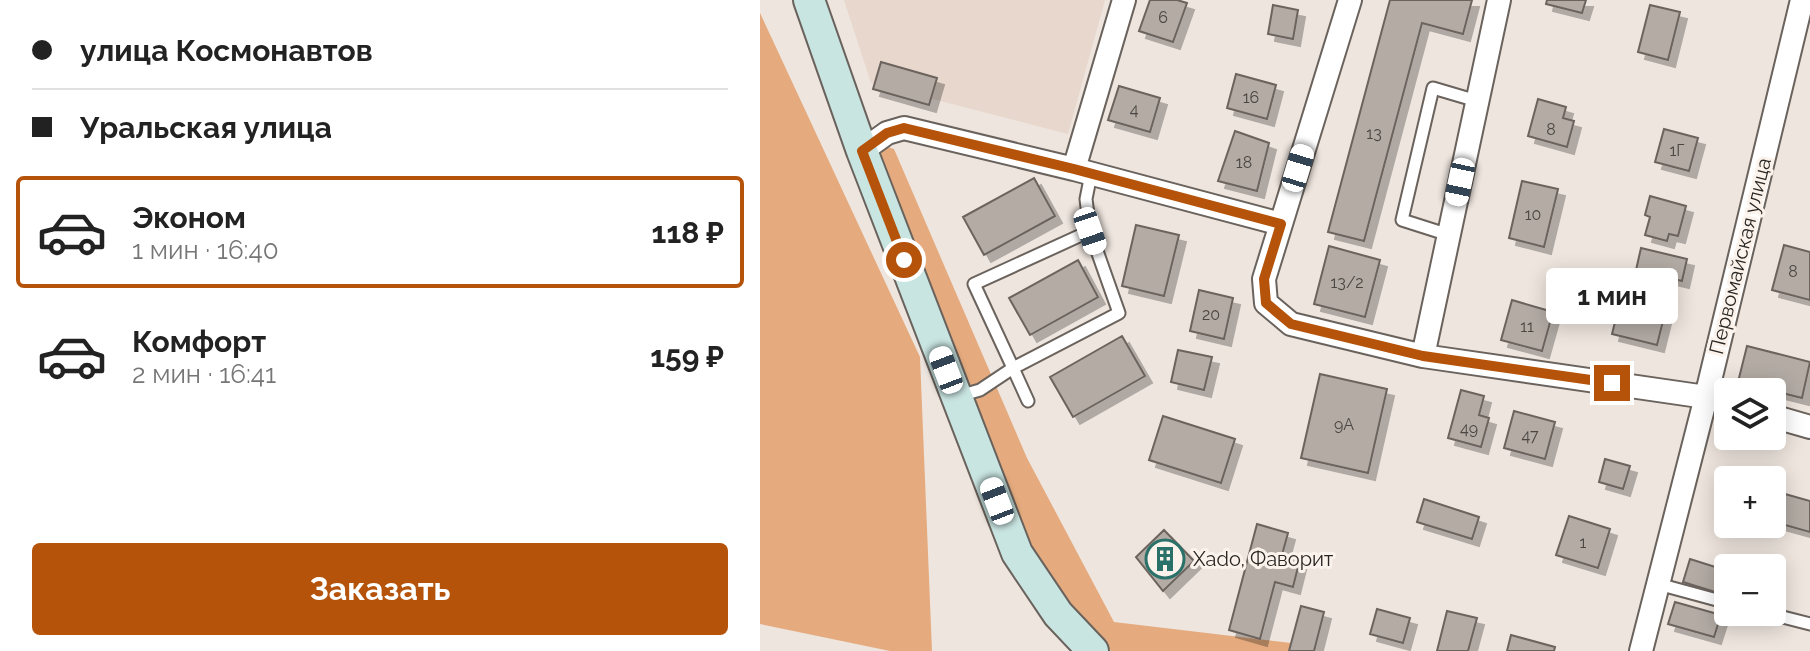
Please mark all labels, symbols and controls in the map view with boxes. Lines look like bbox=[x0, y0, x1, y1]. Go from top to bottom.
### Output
house number: 6 bbox=[1158, 8, 1168, 27]
text: улица Космонавтов bbox=[80, 33, 373, 68]
house number: 16 bbox=[1243, 88, 1259, 107]
house number: 4 bbox=[1130, 100, 1139, 119]
text: Уральская улица bbox=[80, 110, 332, 145]
house number: 8 bbox=[1546, 120, 1556, 139]
house number: 13 bbox=[1366, 124, 1382, 143]
house number: 1Г bbox=[1669, 141, 1685, 160]
car bbox=[1280, 142, 1316, 194]
house number: 18 bbox=[1236, 153, 1252, 172]
street label: Первомайская улица bbox=[1704, 155, 1776, 357]
car bbox=[1443, 156, 1477, 208]
icon: car bbox=[36, 196, 108, 268]
text: Эконом bbox=[132, 200, 246, 235]
car bbox=[1071, 204, 1109, 258]
house number: 10 bbox=[1525, 205, 1541, 224]
text: 118 ₽ bbox=[652, 215, 724, 250]
text: 1 мин · 16:40 bbox=[132, 235, 279, 265]
route start bbox=[886, 242, 922, 278]
house number: 8 bbox=[1788, 262, 1798, 281]
callout: 1 мин bbox=[1546, 267, 1678, 323]
house number: 13/2 bbox=[1330, 273, 1364, 292]
text: 1 мин bbox=[1577, 281, 1647, 311]
house number: 20 bbox=[1202, 305, 1220, 324]
house number: 11 bbox=[1520, 317, 1534, 336]
icon: car bbox=[36, 320, 108, 392]
text: Комфорт bbox=[132, 324, 266, 359]
text: 159 ₽ bbox=[650, 339, 724, 374]
car bbox=[926, 343, 966, 397]
text: 2 мин · 16:41 bbox=[132, 359, 276, 389]
route end bbox=[1594, 365, 1630, 401]
map controls bbox=[1714, 378, 1786, 626]
button: layers bbox=[1714, 378, 1786, 450]
house number: 9А bbox=[1334, 415, 1354, 434]
house number: 49 bbox=[1460, 419, 1478, 438]
house number: 47 bbox=[1521, 426, 1539, 445]
button: + bbox=[1714, 466, 1786, 538]
car bbox=[977, 474, 1017, 528]
house number: 1 bbox=[1580, 533, 1587, 552]
building icon: Xado, Фаворит bbox=[1144, 538, 1186, 580]
button: Заказать bbox=[32, 543, 728, 635]
place label: Xado, Фаворит bbox=[1193, 547, 1334, 571]
button: − bbox=[1714, 554, 1786, 626]

